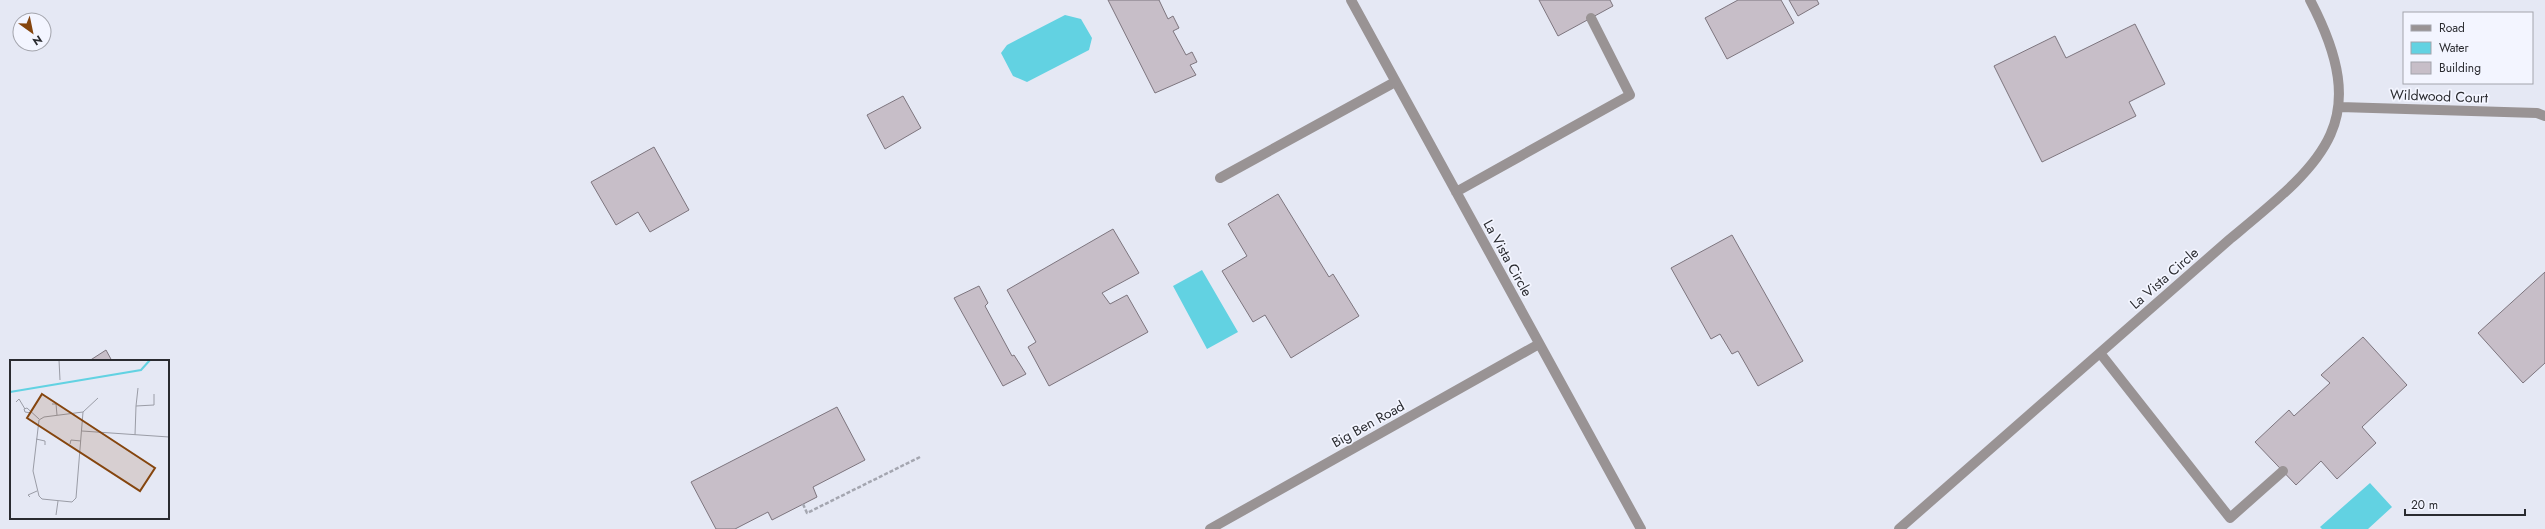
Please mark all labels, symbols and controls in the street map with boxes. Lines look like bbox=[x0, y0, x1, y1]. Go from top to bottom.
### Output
north arrow bbox=[12, 12, 52, 52]
legend bbox=[2403, 12, 2533, 84]
text: Road bbox=[2439, 19, 2465, 37]
text: N bbox=[29, 31, 45, 49]
text: Water bbox=[2439, 39, 2470, 57]
text: Building bbox=[2439, 59, 2481, 77]
street label: Wildwood Court bbox=[2390, 84, 2489, 108]
street label: La Vista Circle bbox=[1479, 216, 1537, 300]
street label: La Vista Circle bbox=[2125, 243, 2203, 313]
inset map bbox=[10, 360, 169, 519]
street label: Big Ben Road bbox=[1328, 396, 1408, 452]
scale bar bbox=[2405, 491, 2525, 517]
text: 20 m bbox=[2411, 496, 2438, 514]

